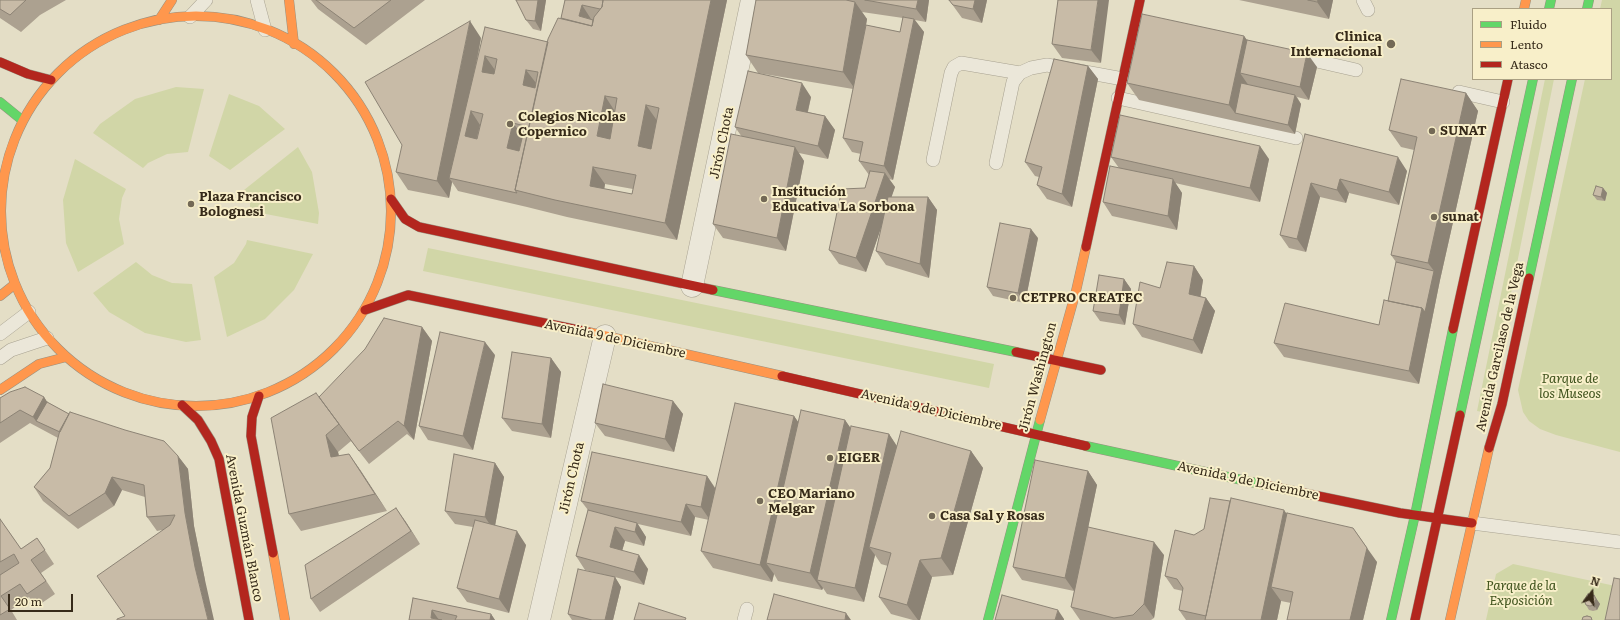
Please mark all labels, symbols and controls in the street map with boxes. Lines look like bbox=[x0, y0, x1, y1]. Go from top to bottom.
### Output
legend bbox=[1472, 8, 1612, 80]
text: Fluido bbox=[1510, 15, 1547, 33]
place label: Clinica Internacional bbox=[1291, 29, 1382, 60]
text: Lento bbox=[1510, 35, 1543, 53]
marker: Clinica Internacional bbox=[1385, 38, 1397, 50]
text: Atasco bbox=[1510, 55, 1548, 73]
street label: Jirón Chota bbox=[707, 106, 737, 180]
place label: Colegios Nicolas Copernico bbox=[518, 109, 626, 140]
marker: Colegios Nicolas Copernico bbox=[505, 119, 515, 129]
place label: SUNAT bbox=[1440, 123, 1487, 139]
marker: SUNAT bbox=[1427, 126, 1437, 136]
place label: Institución Educativa La Sorbona bbox=[772, 184, 914, 215]
place label: Plaza Francisco Bolognesi bbox=[199, 189, 302, 220]
marker: Institución Educativa La Sorbona bbox=[759, 194, 769, 204]
marker: Plaza Francisco Bolognesi bbox=[186, 199, 196, 209]
place label: sunat bbox=[1442, 209, 1479, 225]
marker: sunat bbox=[1429, 212, 1439, 222]
street label: Avenida Garcilaso de la Vega bbox=[1473, 260, 1527, 434]
place label: CETPRO CREATEC bbox=[1021, 290, 1142, 306]
marker: CETPRO CREATEC bbox=[1008, 293, 1018, 303]
street label: Avenida 9 de Diciembre bbox=[543, 316, 687, 362]
street label: Jirón Washington bbox=[1016, 320, 1060, 434]
park label: Parque de los Museos bbox=[1539, 371, 1601, 402]
street label: Avenida 9 de Diciembre bbox=[859, 386, 1003, 434]
street label: Jirón Chota bbox=[556, 441, 588, 515]
place label: EIGER bbox=[838, 450, 880, 466]
street label: Avenida Guzmán Blanco bbox=[222, 453, 266, 603]
marker: EIGER bbox=[825, 453, 835, 463]
street label: Avenida 9 de Diciembre bbox=[1176, 458, 1320, 504]
place label: CEO Mariano Melgar bbox=[768, 486, 855, 517]
marker: CEO Mariano Melgar bbox=[755, 496, 765, 506]
place label: Casa Sal y Rosas bbox=[940, 508, 1044, 524]
marker: Casa Sal y Rosas bbox=[927, 511, 937, 521]
north arrow bbox=[1572, 572, 1612, 612]
text: N bbox=[1589, 572, 1602, 590]
park label: Parque de la Exposición bbox=[1486, 578, 1556, 609]
scale bar bbox=[10, 586, 75, 612]
text: 20 m bbox=[15, 592, 42, 610]

